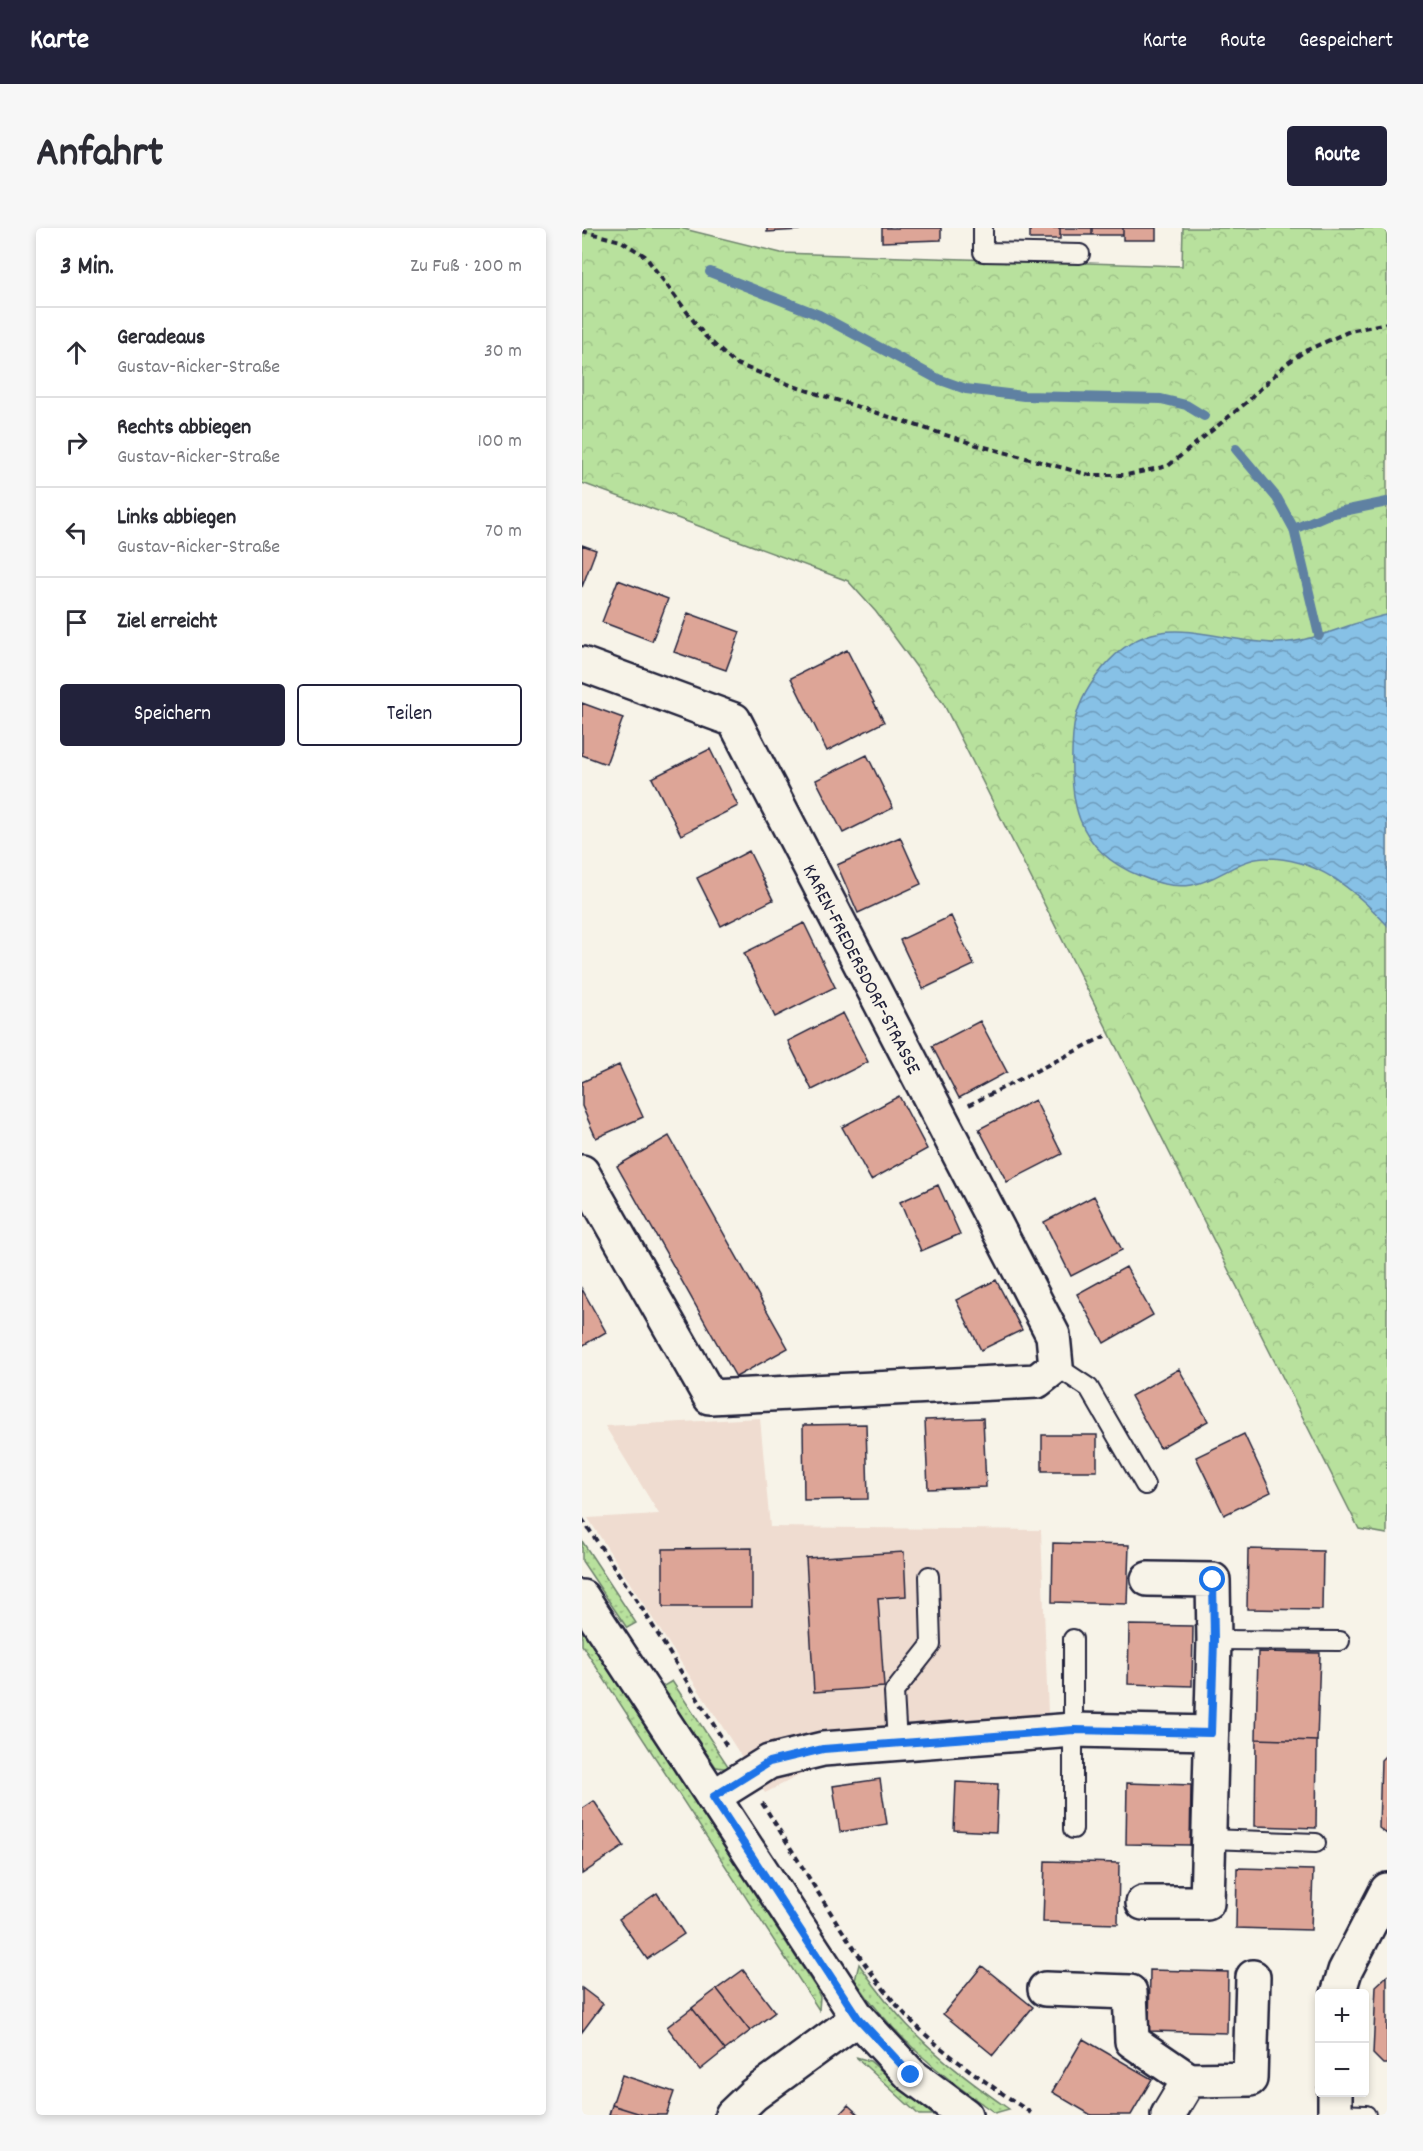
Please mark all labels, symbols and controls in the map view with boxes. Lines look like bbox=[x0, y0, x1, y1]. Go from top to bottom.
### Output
text: Karte bbox=[30, 22, 89, 62]
text: Karte bbox=[1143, 27, 1187, 57]
text: Route bbox=[1220, 27, 1266, 57]
text: Gespeichert bbox=[1299, 27, 1393, 57]
text: Anfahrt bbox=[36, 126, 163, 186]
button: Route bbox=[1287, 126, 1387, 186]
text: 3 Min. bbox=[60, 249, 114, 286]
text: Zu Fuß · 200 m bbox=[410, 253, 522, 281]
text: Geradeaus bbox=[117, 323, 205, 354]
icon: ahead bbox=[60, 336, 93, 369]
text: 30 m bbox=[484, 338, 522, 366]
text: Gustav-Ricker-Straße bbox=[117, 354, 280, 382]
text: Rechts abbiegen bbox=[117, 413, 251, 444]
icon: right bbox=[60, 426, 93, 459]
text: 100 m bbox=[478, 428, 522, 456]
text: Gustav-Ricker-Straße bbox=[117, 444, 280, 472]
text: Links abbiegen bbox=[117, 503, 236, 534]
icon: left bbox=[60, 516, 93, 549]
text: 70 m bbox=[485, 518, 522, 546]
text: Gustav-Ricker-Straße bbox=[117, 534, 280, 562]
icon: arrive bbox=[60, 606, 93, 639]
text: Ziel erreicht bbox=[117, 607, 217, 638]
button: Speichern bbox=[60, 684, 285, 746]
button: Teilen bbox=[297, 684, 522, 746]
street label: KAREN-FREDERSDORF-STRASSE bbox=[794, 860, 926, 1080]
route start bbox=[1199, 1566, 1225, 1592]
map controls bbox=[1315, 1989, 1369, 2097]
button: + bbox=[1315, 1989, 1369, 2043]
button: − bbox=[1315, 2043, 1369, 2097]
route end bbox=[897, 2061, 923, 2087]

